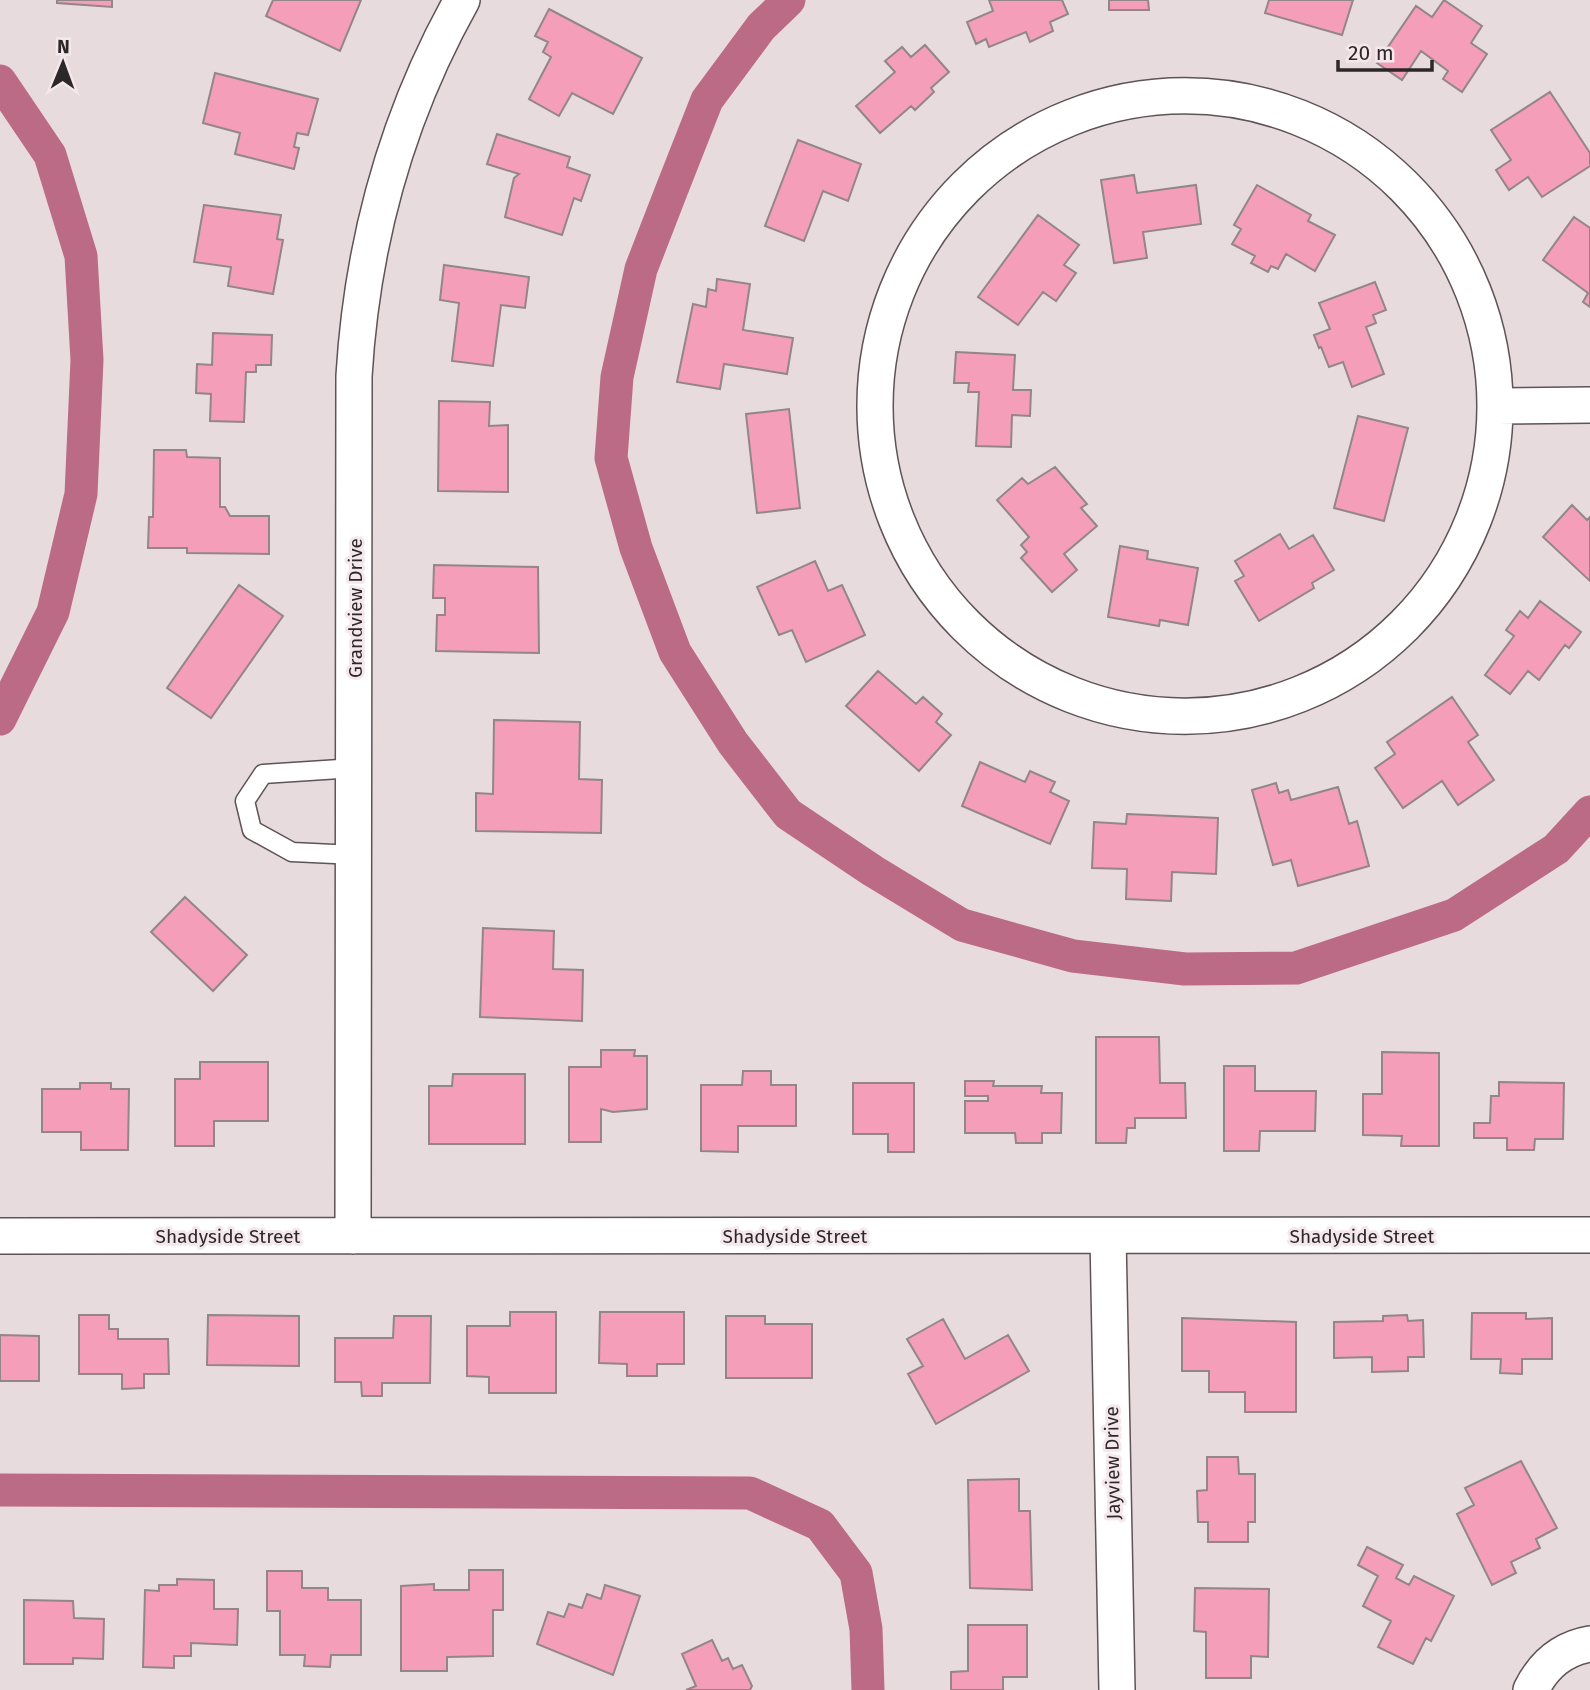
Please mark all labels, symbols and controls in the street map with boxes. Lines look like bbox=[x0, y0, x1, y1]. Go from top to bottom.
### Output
north arrow bbox=[28, 28, 98, 98]
scale bar bbox=[1338, 28, 1432, 72]
text: N bbox=[57, 35, 70, 58]
text: 20 m bbox=[1348, 40, 1394, 66]
street label: Grandview Drive bbox=[344, 538, 367, 678]
street label: Shadyside Street bbox=[156, 1225, 301, 1248]
street label: Shadyside Street bbox=[723, 1225, 868, 1248]
street label: Shadyside Street bbox=[1290, 1225, 1435, 1248]
street label: Jayview Drive bbox=[1100, 1406, 1125, 1520]

